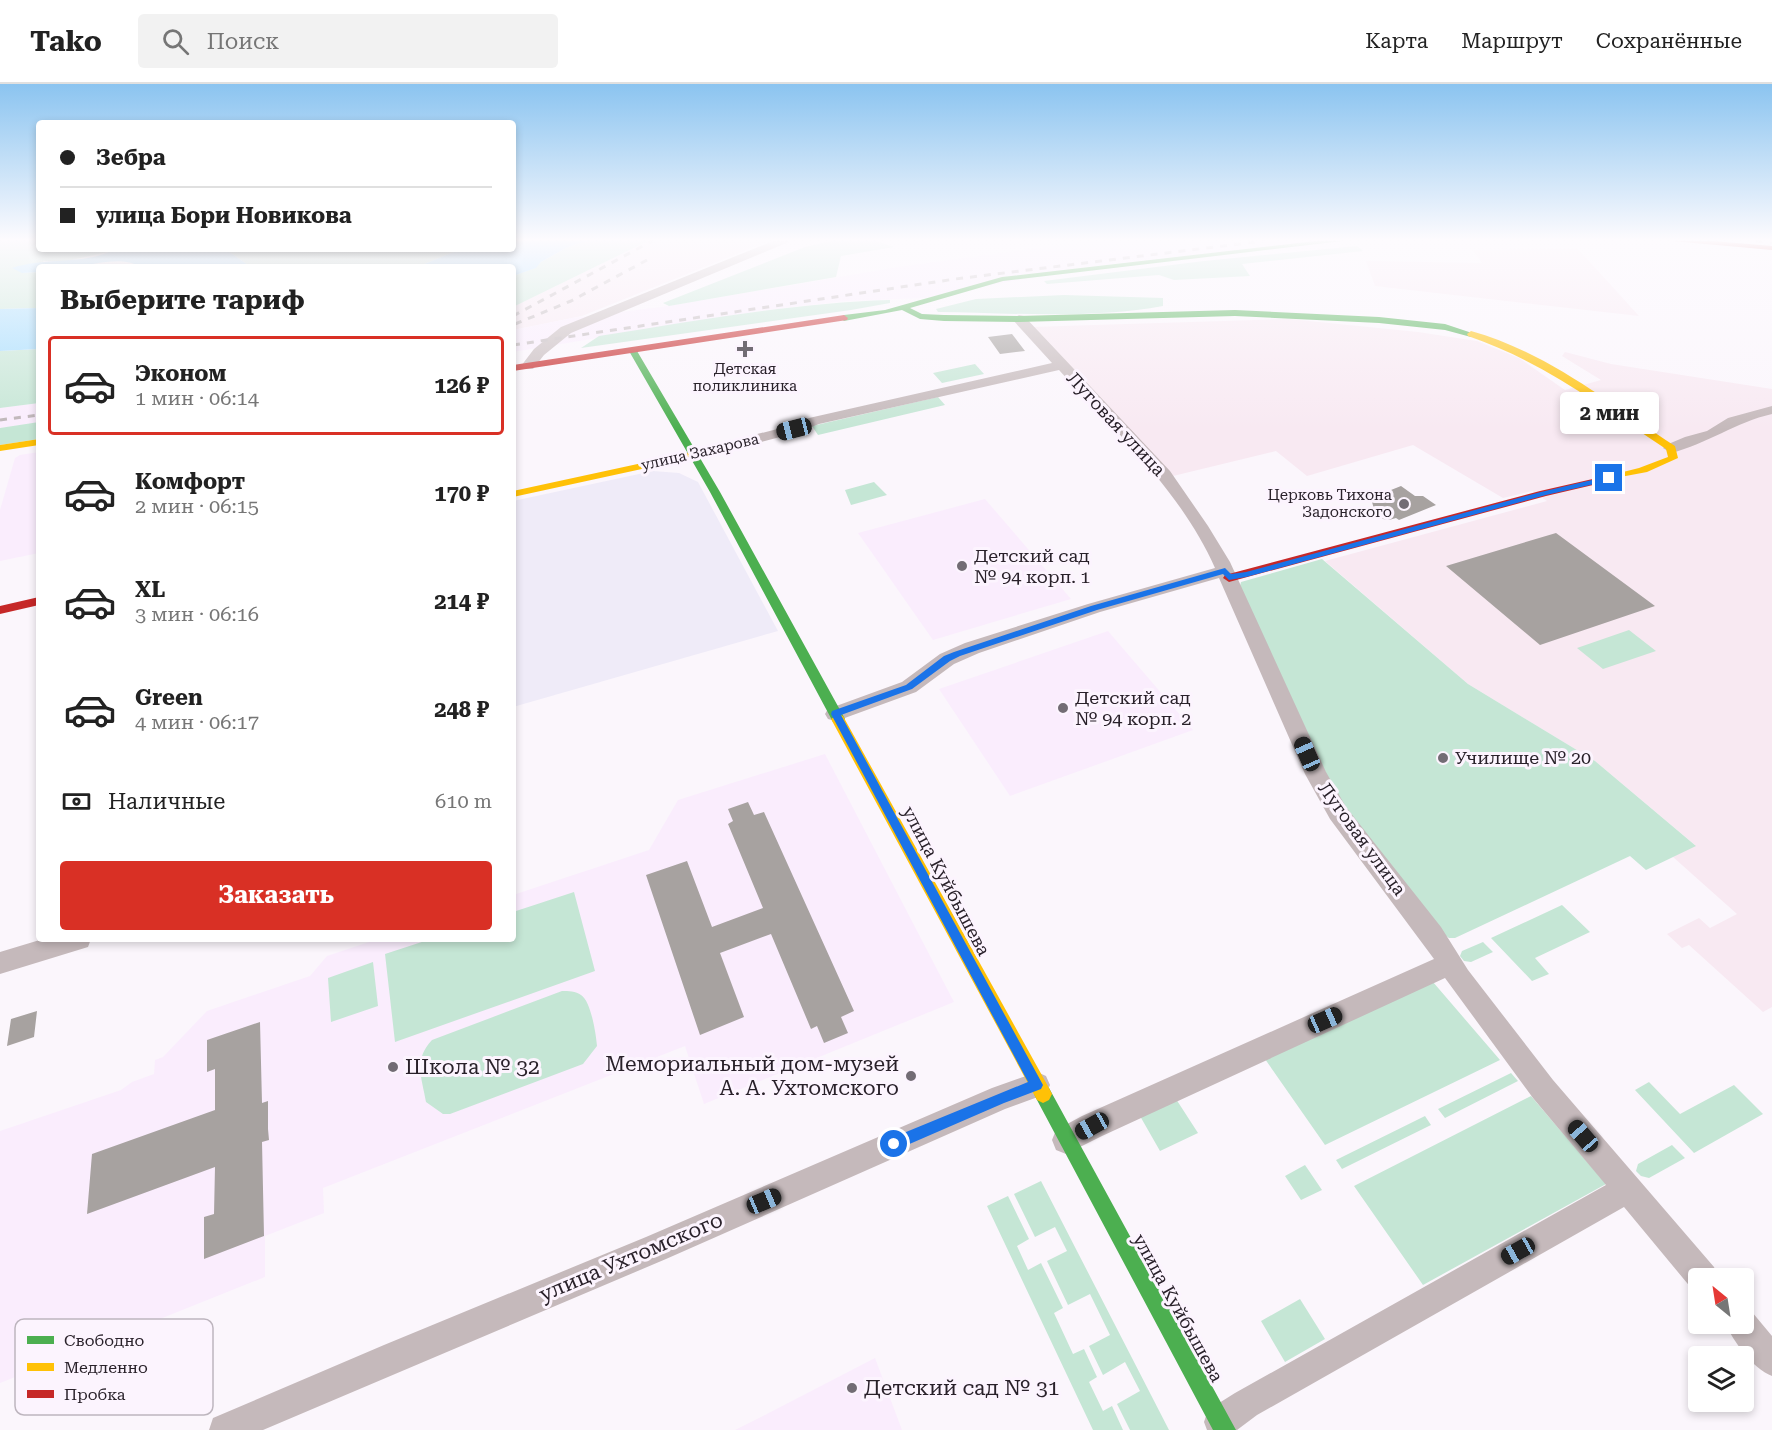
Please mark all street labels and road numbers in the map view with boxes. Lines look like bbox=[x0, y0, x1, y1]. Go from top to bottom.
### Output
street label: Луговая улица bbox=[1063, 367, 1170, 480]
street label: улица Захарова bbox=[639, 430, 761, 474]
street label: Луговая улица bbox=[1314, 778, 1411, 899]
street label: улица Куйбышева bbox=[898, 802, 995, 959]
street label: улица Ухтомского bbox=[536, 1207, 726, 1307]
street label: улица Куйбышева bbox=[1129, 1230, 1228, 1386]

